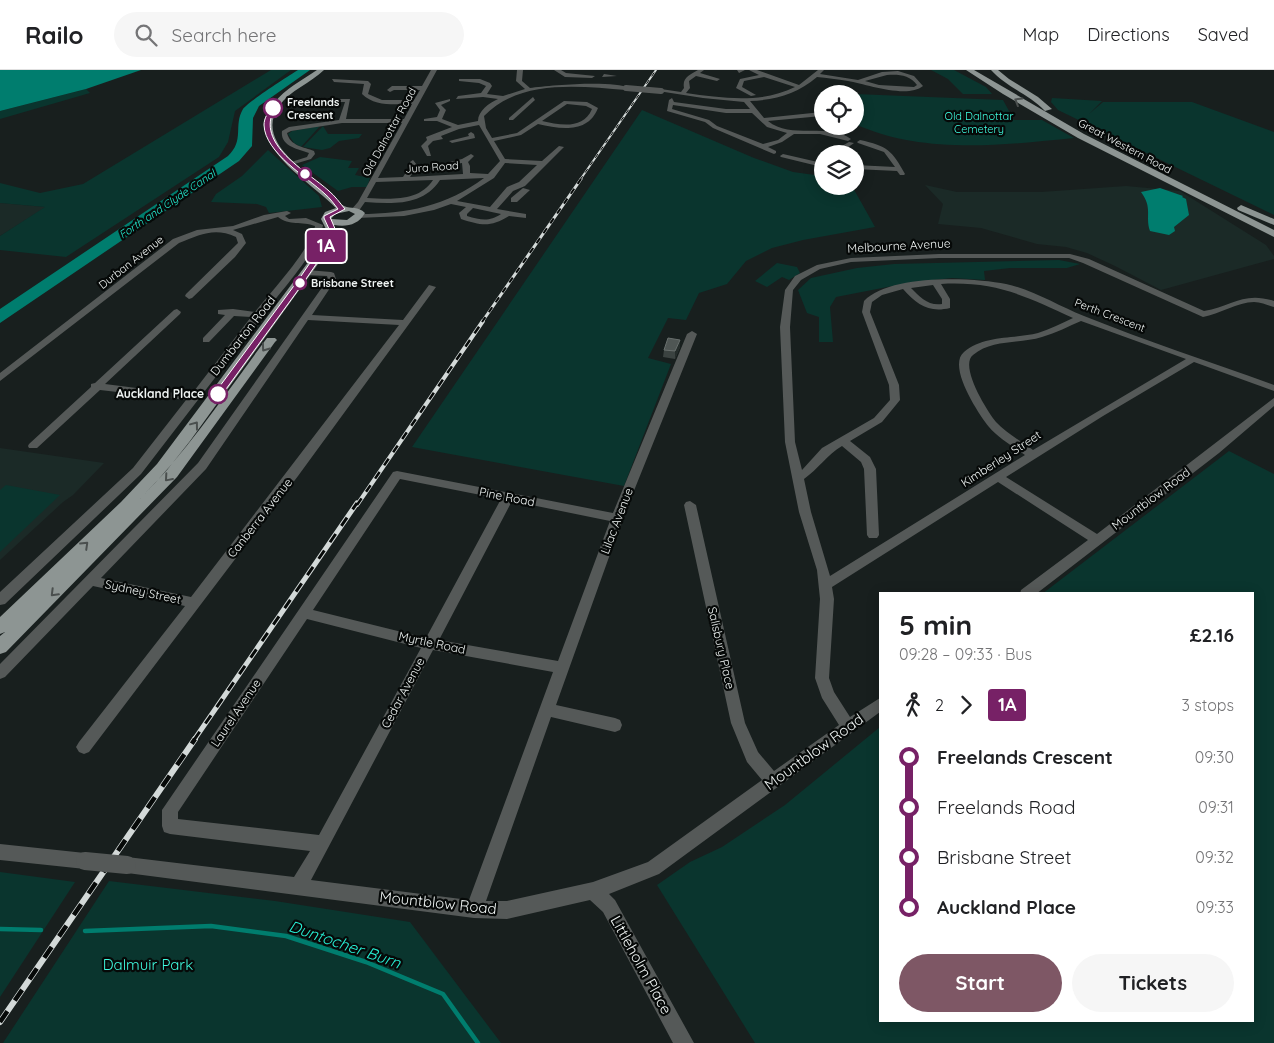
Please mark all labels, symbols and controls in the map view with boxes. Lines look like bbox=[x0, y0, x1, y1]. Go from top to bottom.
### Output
search box bbox=[114, 12, 464, 57]
text: Railo bbox=[25, 20, 84, 50]
icon: search bbox=[132, 21, 160, 49]
text: Search here bbox=[172, 23, 276, 47]
text: Map bbox=[1022, 23, 1059, 46]
text: Directions bbox=[1087, 23, 1170, 46]
text: Saved bbox=[1198, 23, 1249, 46]
street label: Old Dalnottar Road bbox=[359, 85, 419, 179]
map controls bbox=[814, 85, 864, 195]
button: locate bbox=[814, 85, 864, 135]
place label: Freelands Crescent bbox=[287, 95, 339, 122]
one-way arrow bbox=[1015, 97, 1024, 107]
marker: Freelands Crescent bbox=[263, 98, 283, 118]
park label: Old Dalnottar Cemetery bbox=[945, 109, 1014, 136]
street label: Great Western Road bbox=[1076, 115, 1174, 177]
button: layers bbox=[814, 145, 864, 195]
street label: Jura Road bbox=[405, 158, 459, 176]
water label: Forth and Clyde Canal bbox=[116, 166, 219, 242]
unlabelled marker bbox=[298, 167, 312, 181]
line badge: 1A bbox=[304, 230, 348, 262]
street label: Durban Avenue bbox=[96, 232, 166, 292]
text: 1A bbox=[317, 234, 335, 257]
street label: Melbourne Avenue bbox=[847, 235, 951, 256]
marker: Brisbane Street bbox=[293, 276, 307, 290]
place label: Brisbane Street bbox=[311, 276, 394, 290]
street label: Dumbarton Road bbox=[207, 293, 278, 378]
street label: Perth Crescent bbox=[1073, 295, 1147, 335]
one-way arrow bbox=[263, 342, 271, 351]
marker: Auckland Place bbox=[208, 384, 228, 404]
place label: Auckland Place bbox=[116, 386, 204, 401]
one-way arrow bbox=[189, 421, 198, 431]
street label: Kimberley Street bbox=[958, 427, 1044, 490]
street label: Mountblow Road bbox=[1109, 464, 1193, 533]
one-way arrow bbox=[165, 472, 174, 481]
street label: Canberra Avenue bbox=[224, 475, 295, 560]
street label: Pine Road bbox=[478, 484, 536, 509]
street label: Lilac Avenue bbox=[597, 485, 636, 556]
one-way arrow bbox=[80, 542, 89, 551]
street label: Sydney Street bbox=[104, 576, 182, 607]
one-way arrow bbox=[50, 587, 59, 596]
street label: Salisbury Place bbox=[705, 605, 738, 691]
text: 5 min bbox=[899, 607, 972, 642]
text: £2.16 bbox=[1190, 623, 1234, 647]
street label: Myrtle Road bbox=[397, 628, 467, 657]
text: 09:28 – 09:33 · Bus bbox=[899, 644, 1032, 664]
street label: Cedar Avenue bbox=[378, 655, 428, 731]
street label: Laurel Avenue bbox=[207, 676, 264, 749]
icon: walk bbox=[899, 691, 927, 719]
icon: forward bbox=[952, 691, 980, 719]
text: 1A bbox=[998, 693, 1016, 716]
text: 2 bbox=[935, 695, 944, 715]
text: 3 stops bbox=[1182, 695, 1234, 715]
street label: Mountblow Road bbox=[760, 709, 867, 794]
text: Freelands Crescent bbox=[937, 745, 1113, 769]
text: 09:30 bbox=[1195, 747, 1234, 767]
text: Freelands Road bbox=[937, 795, 1076, 819]
text: 09:31 bbox=[1198, 797, 1234, 817]
text: Brisbane Street bbox=[937, 845, 1072, 869]
text: 09:32 bbox=[1195, 847, 1234, 867]
street label: Mountblow Road bbox=[378, 887, 498, 918]
text: Auckland Place bbox=[937, 895, 1076, 919]
text: 09:33 bbox=[1196, 897, 1234, 917]
street label: Littleholm Place bbox=[607, 912, 676, 1017]
water label: Duntocher Burn bbox=[287, 916, 404, 973]
button: Start bbox=[899, 954, 1062, 1012]
button: Tickets bbox=[1072, 954, 1234, 1012]
park label: Dalmuir Park bbox=[103, 955, 193, 974]

